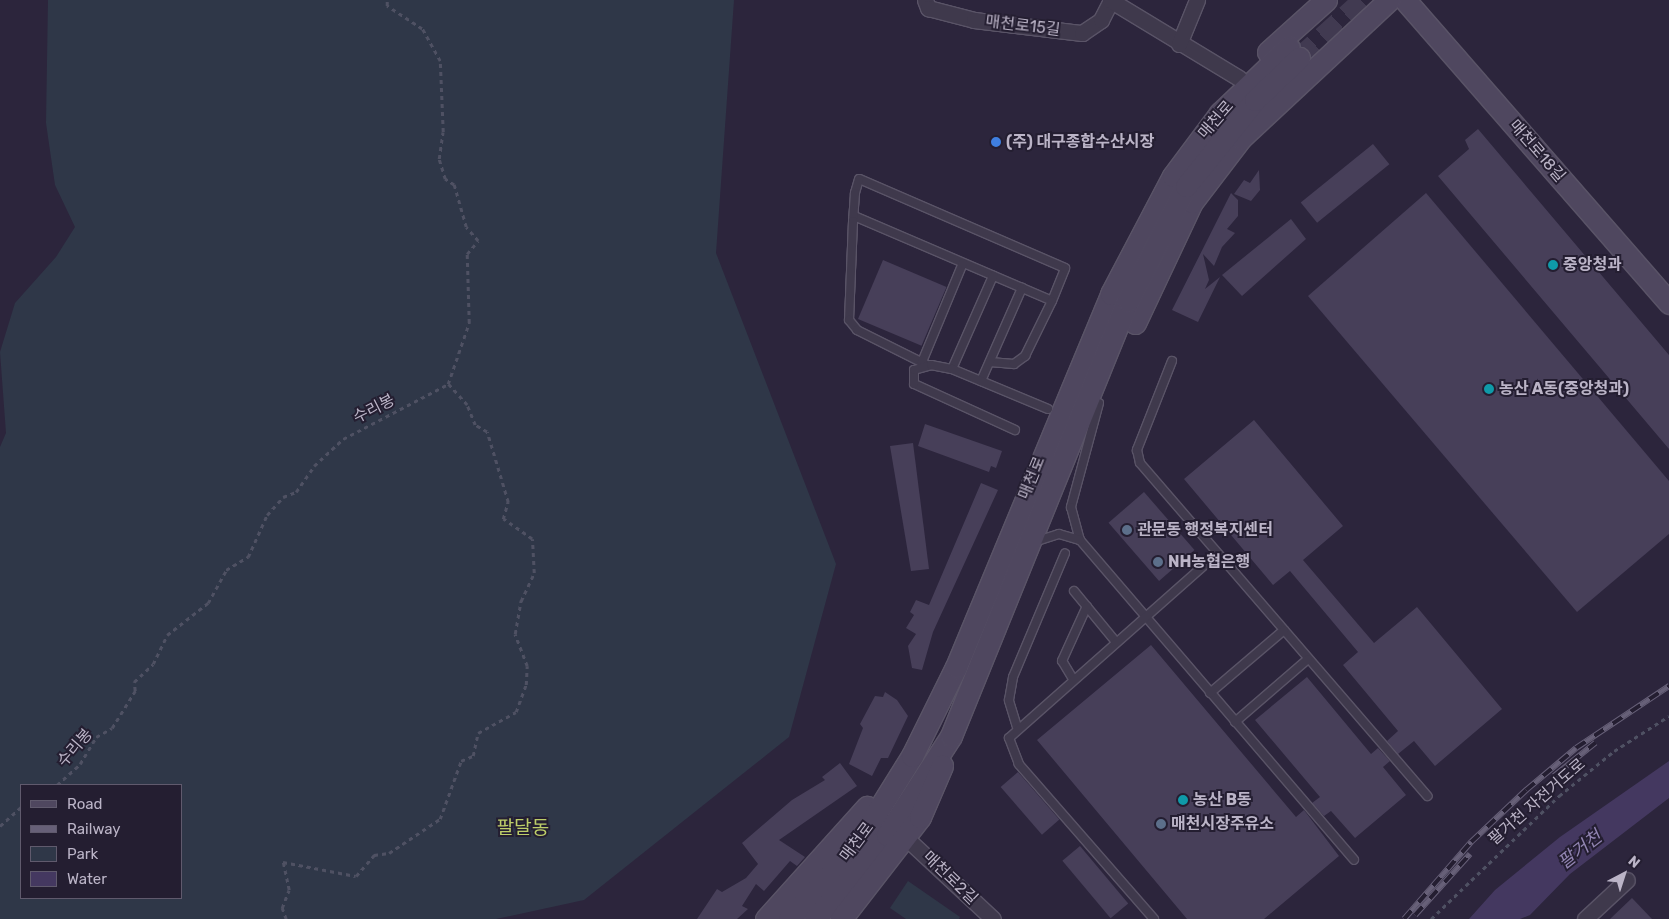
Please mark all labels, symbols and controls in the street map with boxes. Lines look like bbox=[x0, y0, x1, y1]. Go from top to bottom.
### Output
street label: 매천로15길 bbox=[984, 12, 1062, 40]
street label: 매천로 bbox=[1194, 97, 1238, 143]
street label: 매천로18길 bbox=[1505, 116, 1569, 186]
place label: (주) 대구종합수산시장 bbox=[1006, 132, 1154, 152]
marker: (주) 대구종합수산시장 bbox=[990, 136, 1002, 148]
place label: 중앙청과 bbox=[1563, 255, 1622, 275]
marker: 중앙청과 bbox=[1547, 259, 1559, 271]
place label: 농산 A동(중앙청과) bbox=[1499, 379, 1629, 399]
marker: 농산 A동(중앙청과) bbox=[1483, 383, 1495, 395]
street label: 수리봉 bbox=[350, 390, 398, 428]
street label: 매천로 bbox=[1015, 454, 1049, 502]
place label: 관문동 행정복지센터 bbox=[1137, 520, 1273, 540]
marker: 관문동 행정복지센터 bbox=[1121, 524, 1133, 536]
place label: NH농협은행 bbox=[1168, 552, 1250, 572]
marker: NH농협은행 bbox=[1152, 556, 1164, 568]
street label: 수리봉 bbox=[53, 725, 97, 771]
street label: 팔거천 자전거도로 bbox=[1485, 755, 1589, 849]
legend bbox=[20, 784, 182, 899]
place label: 농산 B동 bbox=[1193, 790, 1252, 810]
marker: 농산 B동 bbox=[1177, 794, 1189, 806]
text: Road bbox=[67, 795, 103, 813]
place label: 매천시장주유소 bbox=[1171, 814, 1274, 834]
district label: 팔달동 bbox=[497, 817, 549, 839]
marker: 매천시장주유소 bbox=[1155, 818, 1167, 830]
street label: 매천로 bbox=[836, 819, 878, 865]
text: Railway bbox=[67, 820, 121, 838]
water label: 팔거천 bbox=[1554, 826, 1606, 874]
text: Park bbox=[67, 845, 98, 863]
street label: 매천로2길 bbox=[919, 847, 981, 909]
north arrow bbox=[1599, 849, 1649, 899]
text: N bbox=[1625, 852, 1643, 872]
text: Water bbox=[67, 870, 107, 888]

